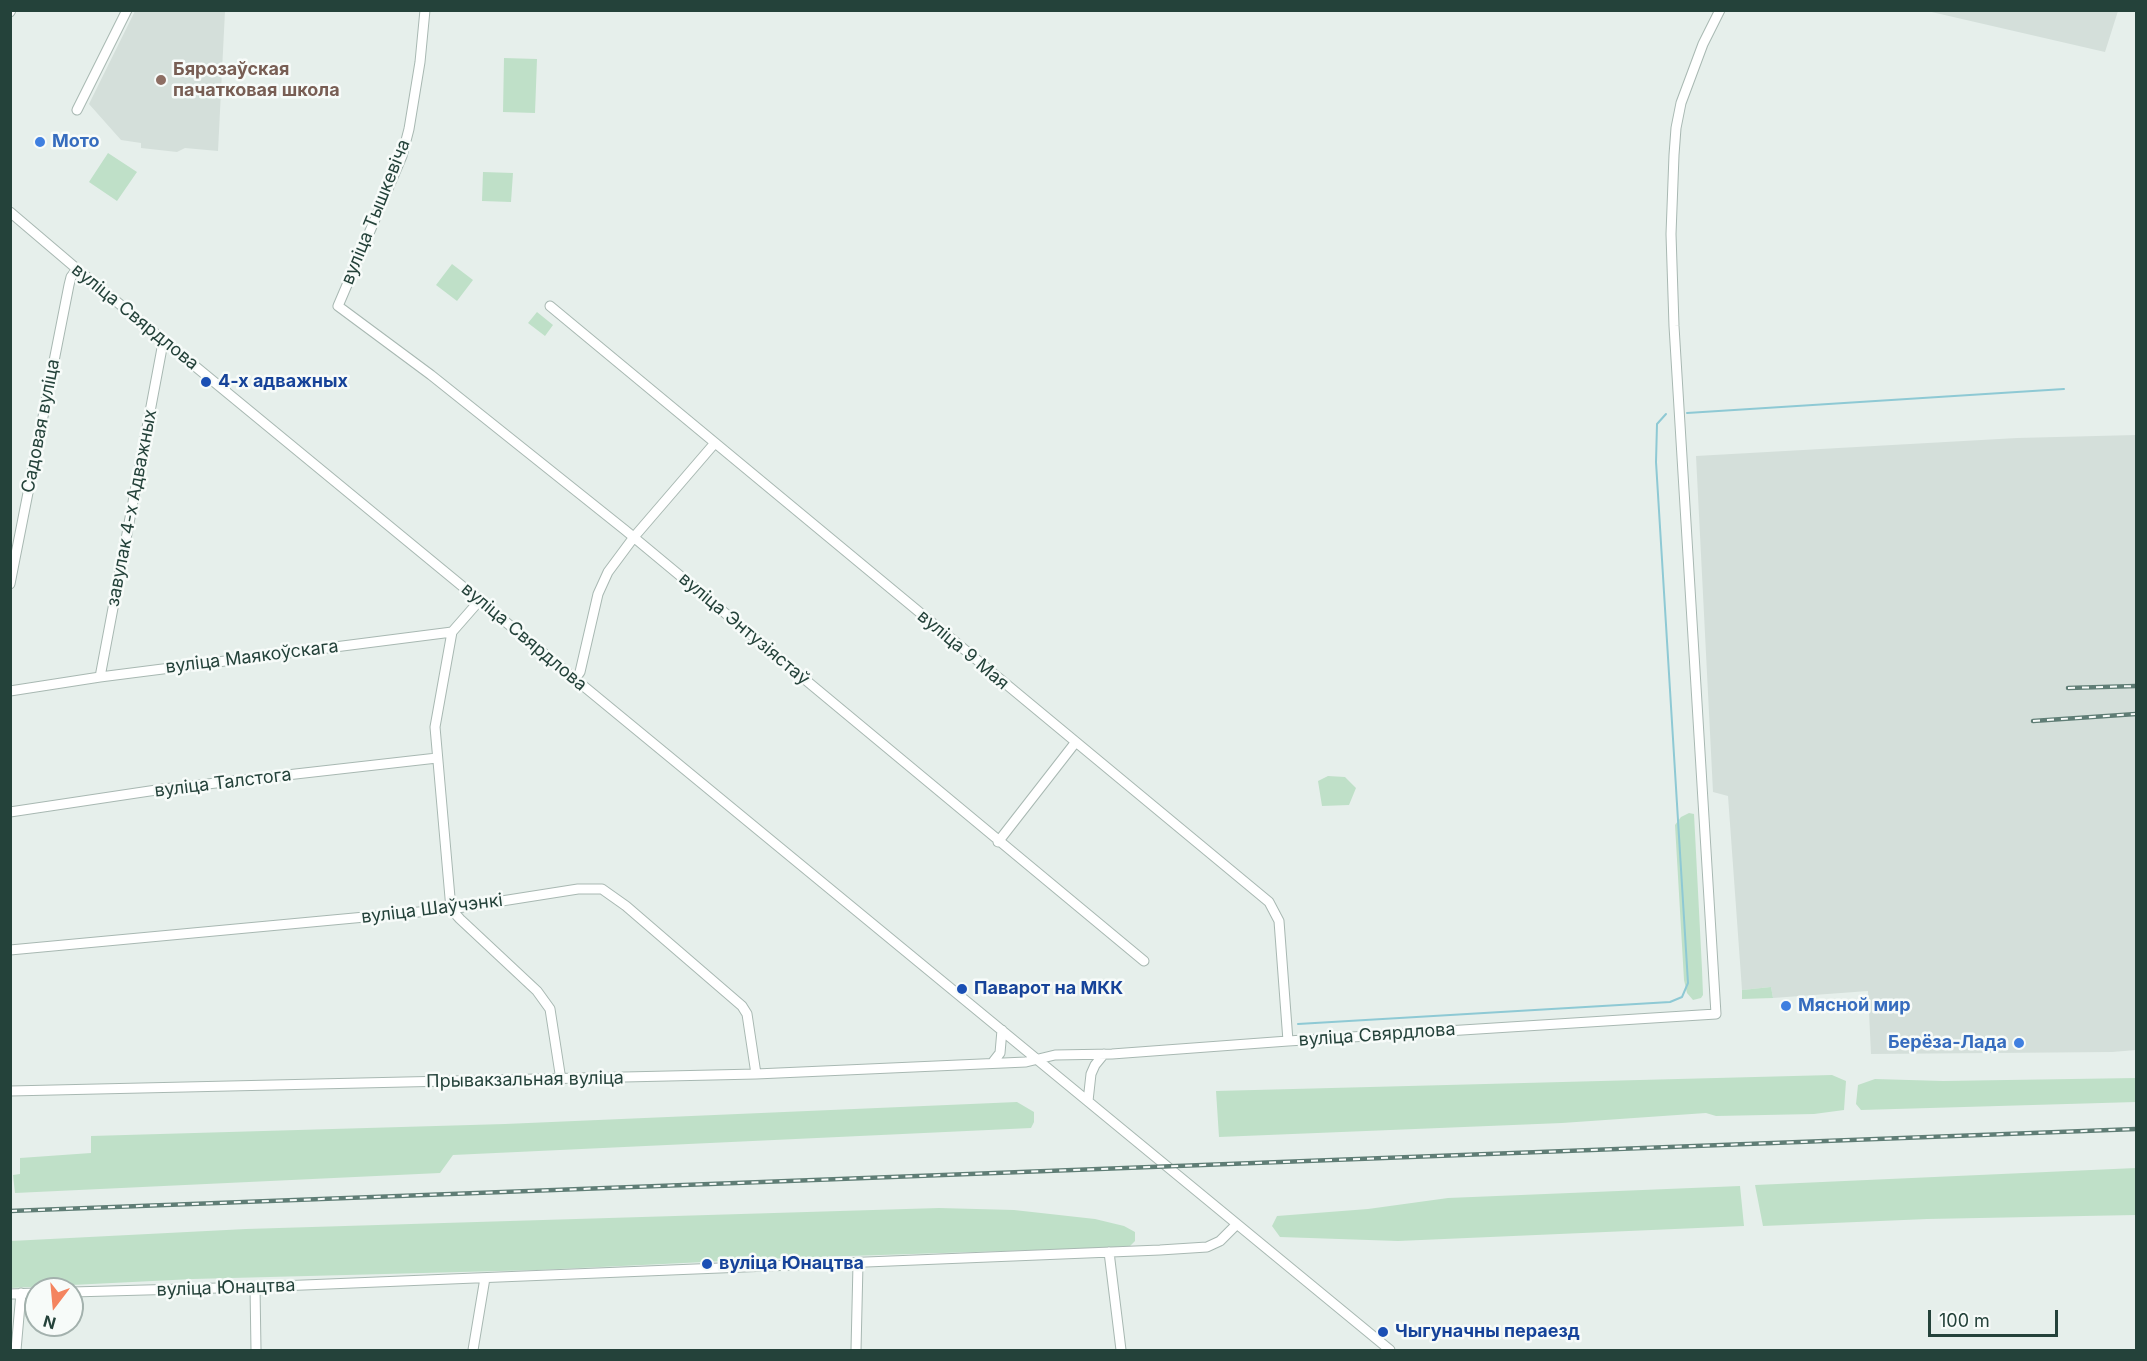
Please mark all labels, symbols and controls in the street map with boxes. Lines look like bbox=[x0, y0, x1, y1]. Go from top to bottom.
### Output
place label: Бярозаўская пачатковая школа bbox=[173, 59, 340, 101]
marker: Бярозаўская пачатковая школа bbox=[154, 73, 168, 87]
place label: Мото bbox=[52, 131, 100, 153]
marker: Мото bbox=[33, 135, 47, 149]
street label: вуліца Тышкевіча bbox=[337, 136, 415, 288]
street label: вуліца Свярдлова bbox=[67, 259, 203, 375]
street label: Садовая вуліца bbox=[17, 357, 65, 495]
place label: 4-х адважных bbox=[218, 371, 348, 393]
marker: 4-х адважных bbox=[199, 375, 213, 389]
street label: завулак 4-х Адважных bbox=[102, 408, 162, 608]
street label: вуліца Энтузіястаў bbox=[674, 568, 814, 690]
street label: вуліца Свярдлова bbox=[457, 578, 591, 696]
street label: вуліца 9 Мая bbox=[913, 606, 1013, 694]
street label: вуліца Маякоўскага bbox=[164, 636, 340, 678]
street label: вуліца Талстога bbox=[153, 764, 293, 802]
street label: вуліца Шаўчэнкі bbox=[360, 890, 504, 928]
place label: Паварот на МКК bbox=[974, 978, 1123, 1000]
marker: Паварот на МКК bbox=[955, 982, 969, 996]
place label: Мясной мир bbox=[1798, 995, 1911, 1017]
marker: Мясной мир bbox=[1779, 999, 1793, 1013]
street label: вуліца Свярдлова bbox=[1298, 1019, 1456, 1051]
place label: Берёза-Лада bbox=[1888, 1032, 2007, 1054]
marker: Берёза-Лада bbox=[2012, 1036, 2026, 1050]
street label: Прывакзальная вуліца bbox=[426, 1067, 624, 1093]
place label: вуліца Юнацтва bbox=[719, 1253, 864, 1275]
marker: вуліца Юнацтва bbox=[700, 1257, 714, 1271]
street label: вуліца Юнацтва bbox=[156, 1275, 296, 1301]
north arrow bbox=[24, 1277, 84, 1337]
scale bar bbox=[1931, 1298, 2062, 1336]
text: 100 m bbox=[1939, 1310, 1990, 1331]
text: N bbox=[41, 1311, 58, 1334]
place label: Чыгуначны пераезд bbox=[1395, 1321, 1580, 1343]
marker: Чыгуначны пераезд bbox=[1376, 1325, 1390, 1339]

